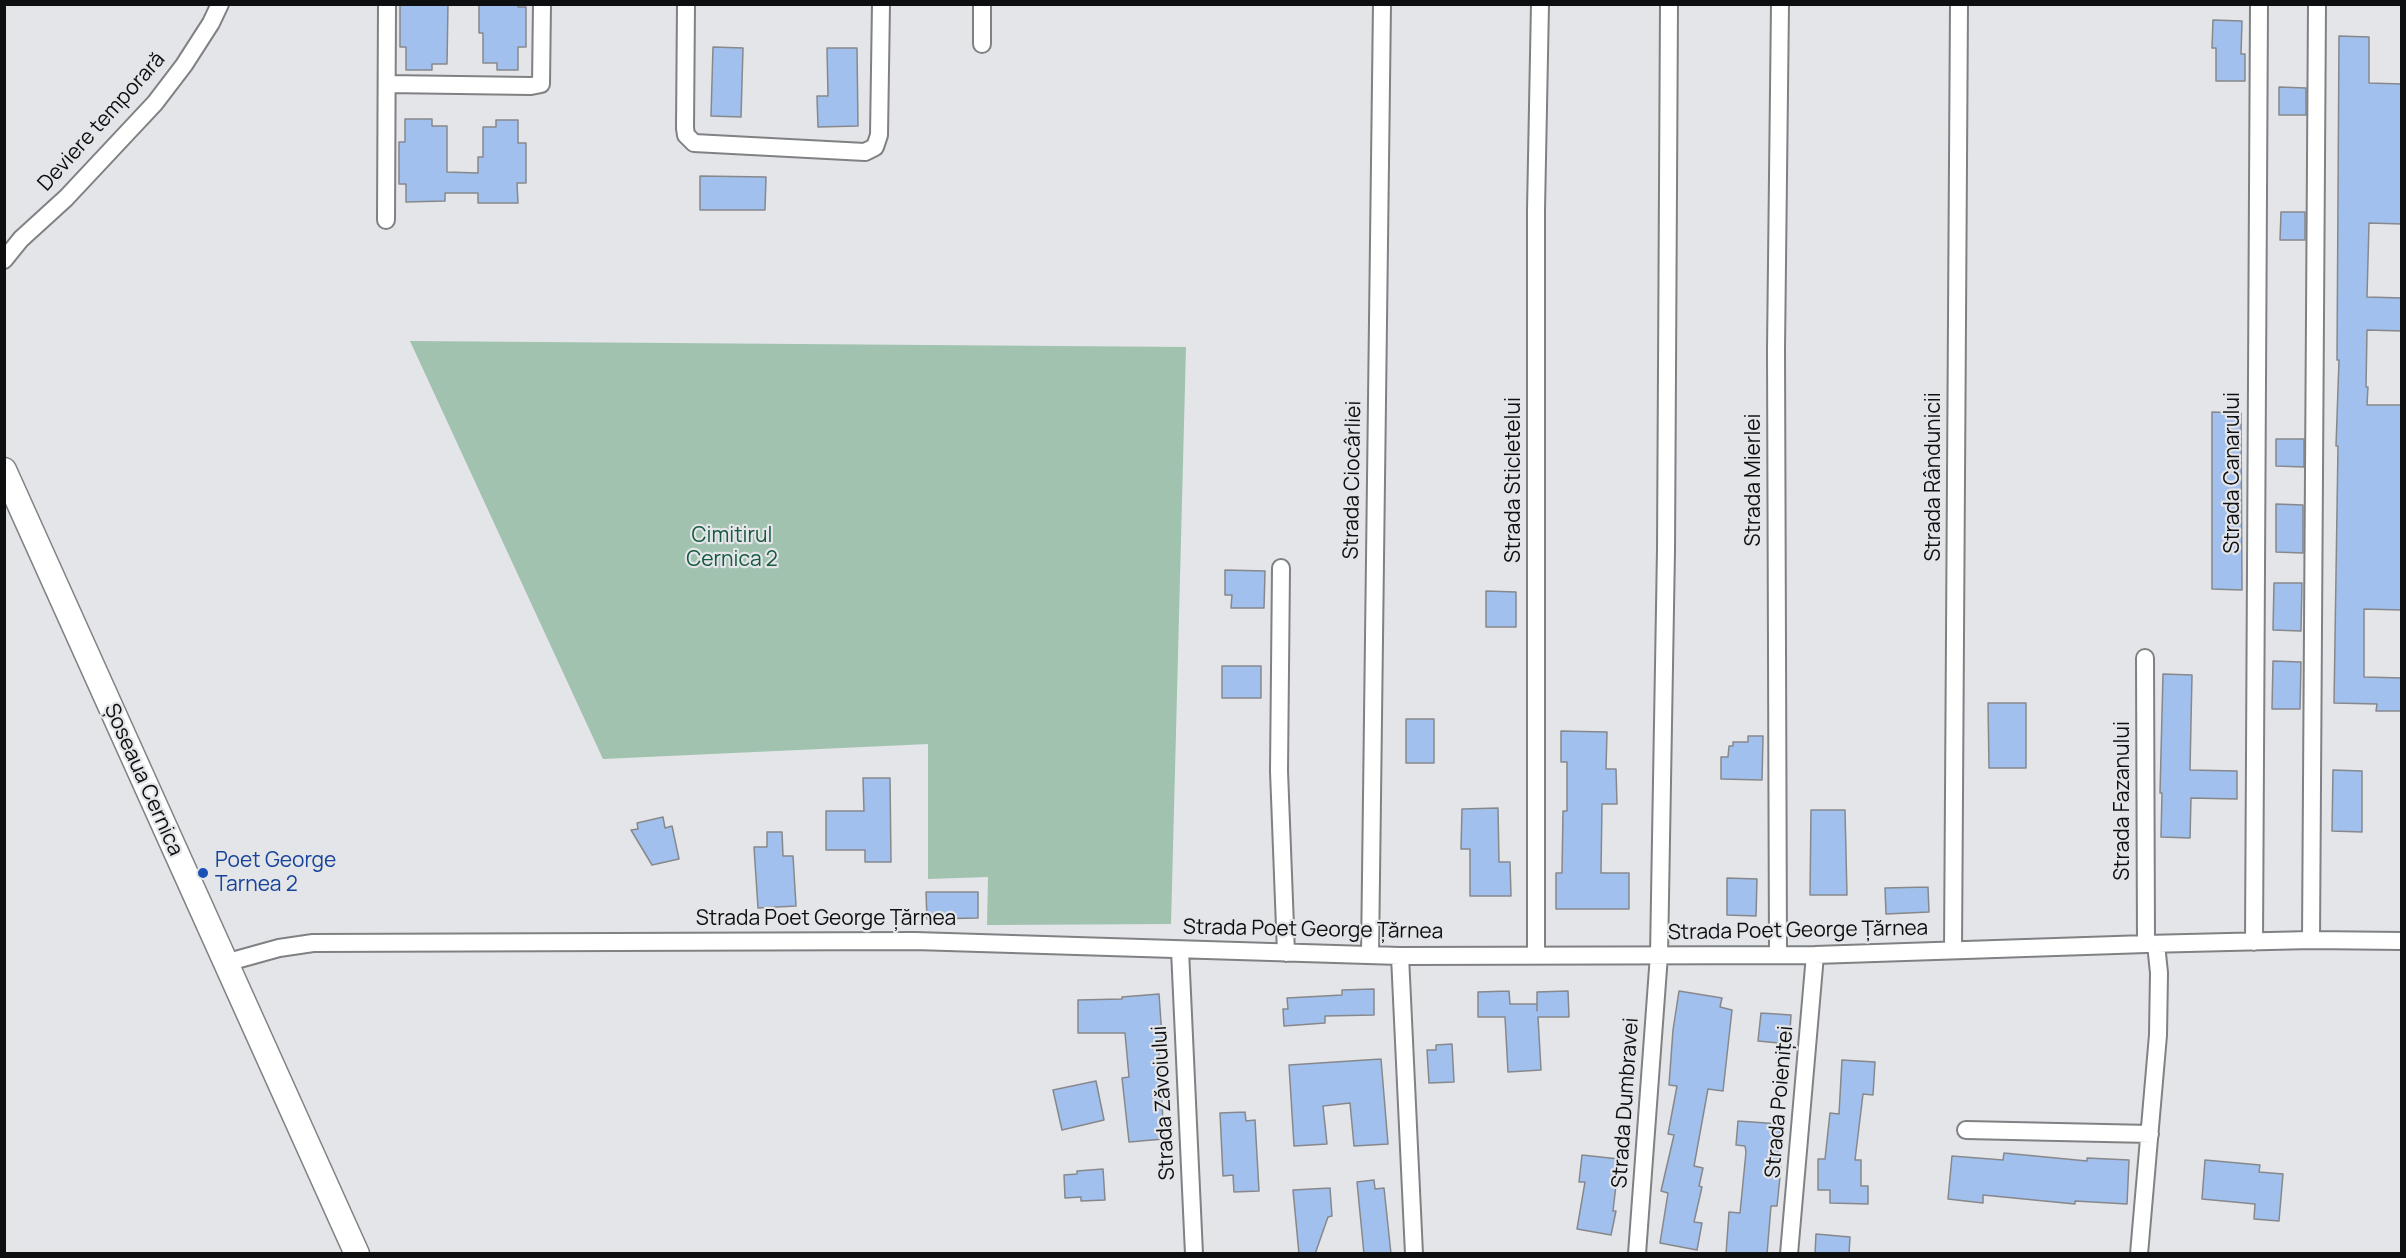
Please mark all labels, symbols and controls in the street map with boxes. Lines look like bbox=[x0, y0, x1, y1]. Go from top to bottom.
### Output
street label: Deviere temporară bbox=[33, 47, 171, 197]
street label: Strada Rândunicii bbox=[1921, 392, 1947, 562]
street label: Strada Canarului bbox=[2220, 392, 2246, 554]
street label: Strada Sticletelui bbox=[1501, 397, 1527, 563]
street label: Strada Ciocârliei bbox=[1339, 400, 1367, 560]
street label: Strada Mierlei bbox=[1741, 414, 1767, 546]
park label: Cimitirul Cernica 2 bbox=[686, 523, 778, 573]
street label: Șoseaua Cernica bbox=[98, 700, 188, 860]
street label: Strada Fazanului bbox=[2110, 721, 2136, 881]
place label: Poet George Tarnea 2 bbox=[215, 848, 336, 898]
marker: Poet George Tarnea 2 bbox=[196, 866, 210, 880]
street label: Strada Poet George Țărnea bbox=[696, 906, 956, 932]
street label: Strada Poet George Țărnea bbox=[1183, 915, 1443, 945]
street label: Strada Poet George Țărnea bbox=[1668, 916, 1928, 946]
street label: Strada Dumbravei bbox=[1607, 1017, 1645, 1189]
street label: Strada Zăvoiului bbox=[1147, 1025, 1181, 1181]
street label: Strada Poieniței bbox=[1761, 1025, 1799, 1179]

